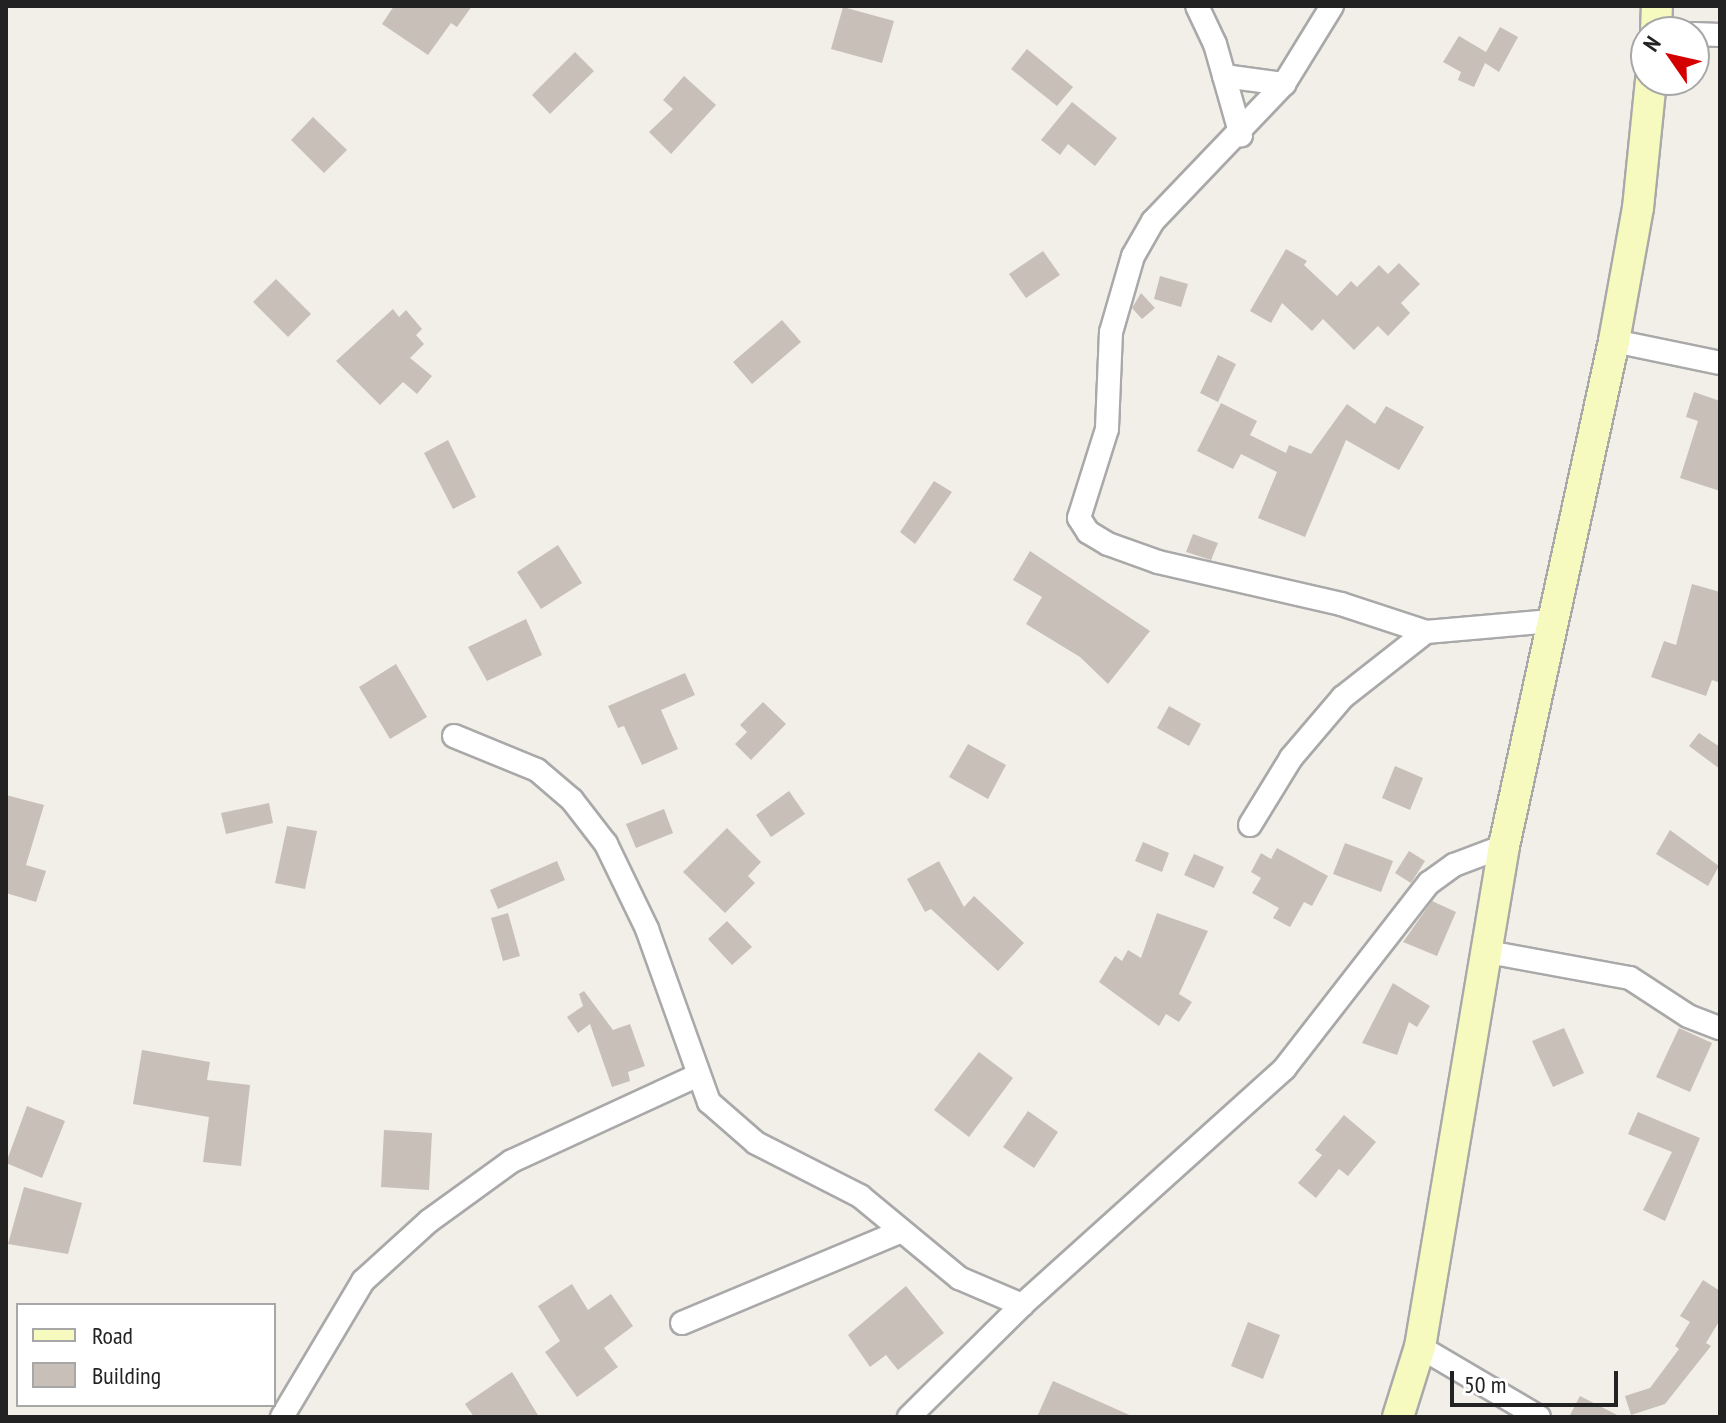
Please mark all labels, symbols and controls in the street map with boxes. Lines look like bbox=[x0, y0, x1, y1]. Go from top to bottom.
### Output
north arrow bbox=[1630, 16, 1710, 96]
text: N bbox=[1637, 31, 1667, 56]
legend bbox=[16, 1303, 276, 1407]
text: Road bbox=[92, 1320, 133, 1351]
scale bar bbox=[1454, 1355, 1622, 1405]
text: Building bbox=[92, 1360, 161, 1391]
text: 50 m bbox=[1464, 1369, 1506, 1400]

